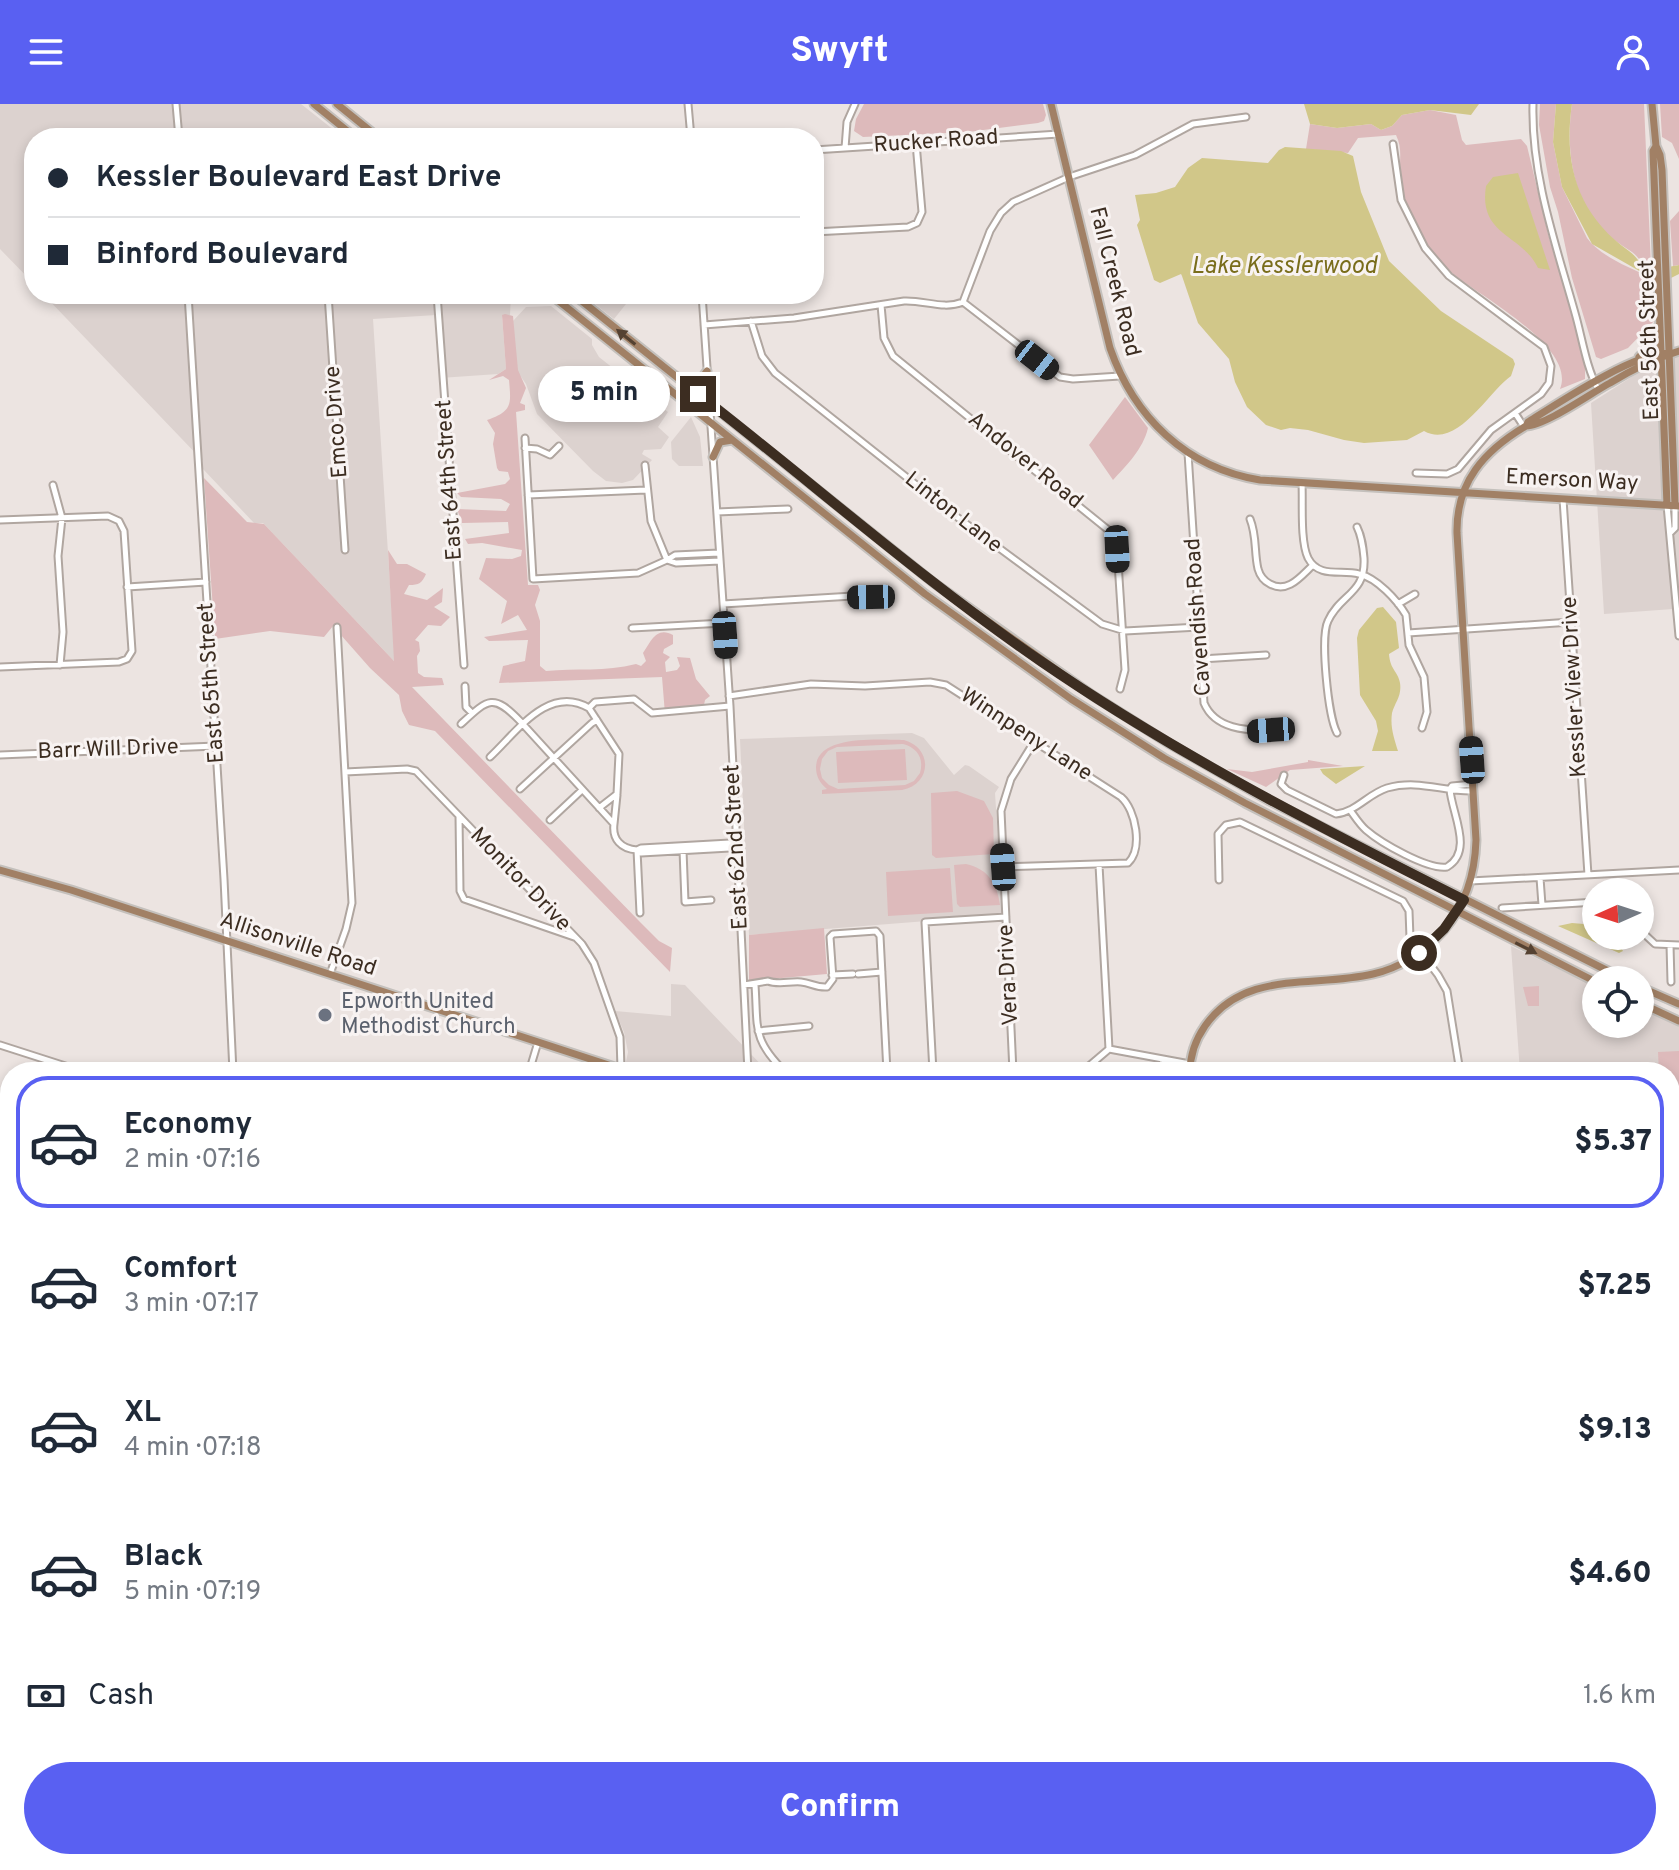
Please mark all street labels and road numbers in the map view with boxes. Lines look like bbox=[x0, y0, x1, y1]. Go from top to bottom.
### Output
street label: Rucker Road bbox=[873, 124, 999, 160]
street label: Fall Creek Road bbox=[1082, 205, 1146, 359]
street label: East 56th Street bbox=[1634, 259, 1666, 421]
street label: Emco Drive bbox=[320, 365, 354, 479]
street label: East 64th Street bbox=[431, 399, 469, 561]
street label: Andover Road bbox=[962, 406, 1088, 516]
street label: Emerson Way bbox=[1505, 464, 1639, 498]
street label: Linton Lane bbox=[899, 467, 1007, 559]
street label: Cavendish Road bbox=[1180, 537, 1218, 697]
street label: Kessler View Drive bbox=[1557, 596, 1593, 778]
street label: East 65th Street bbox=[193, 602, 231, 764]
street label: Winnpeny Lane bbox=[955, 682, 1097, 788]
street label: Barr Will Drive bbox=[37, 734, 179, 766]
street label: East 62nd Street bbox=[719, 764, 755, 930]
street label: Monitor Drive bbox=[464, 822, 576, 938]
street label: Allisonville Road bbox=[216, 907, 380, 983]
street label: Vera Drive bbox=[993, 924, 1025, 1026]

